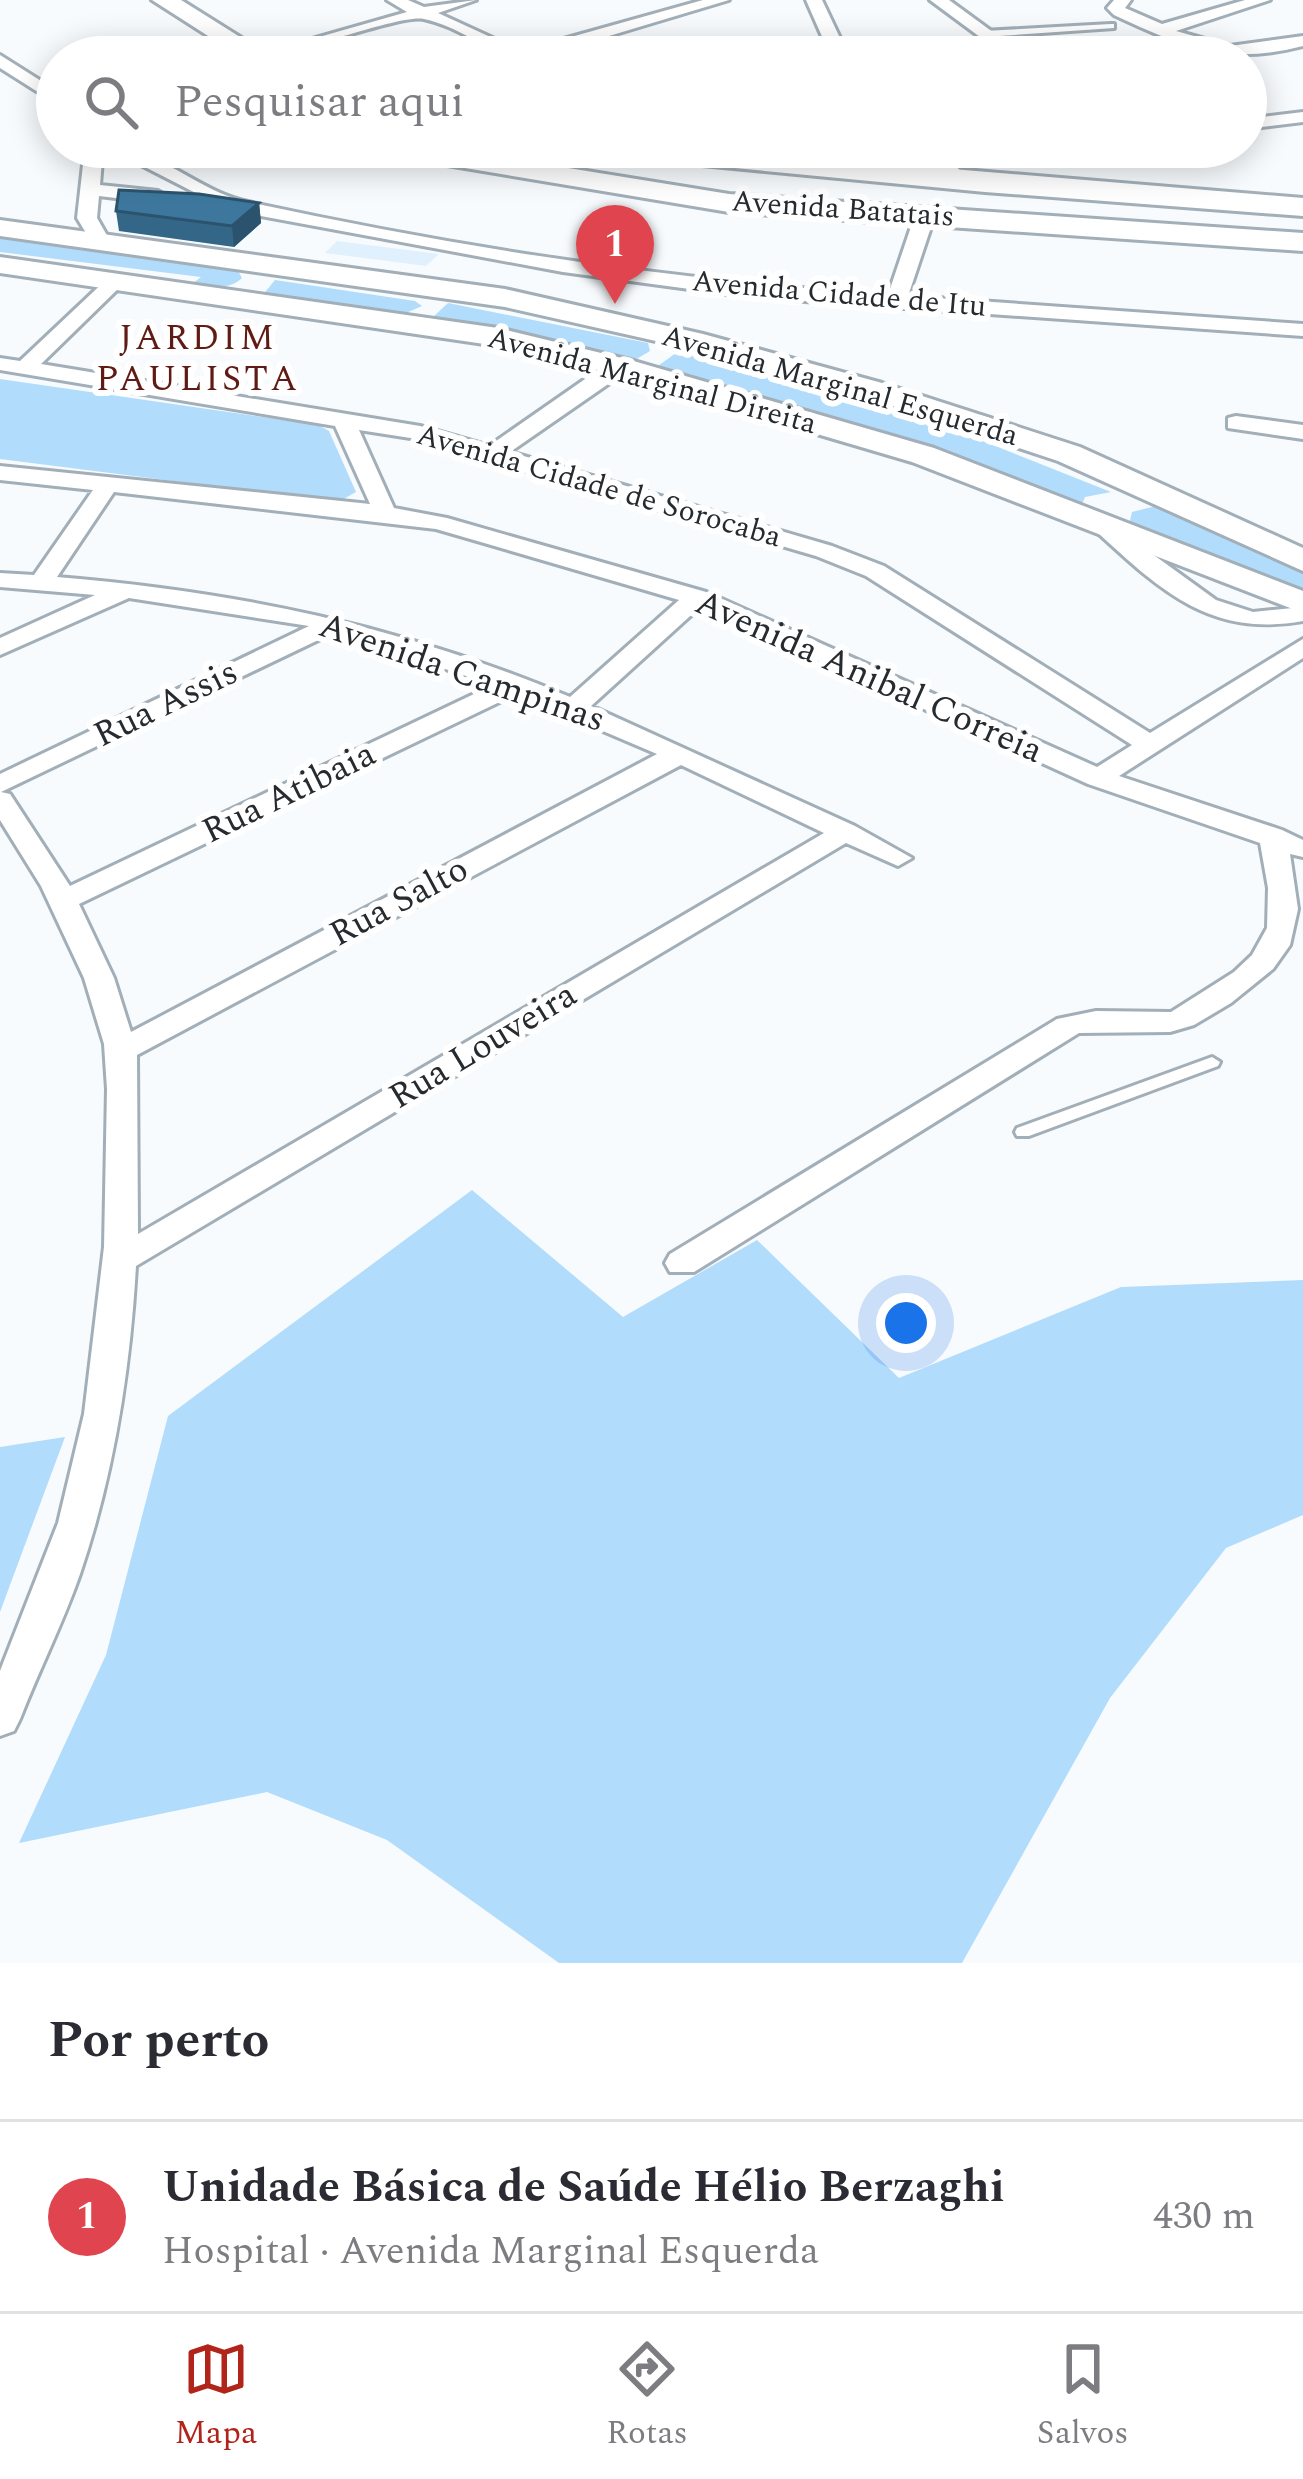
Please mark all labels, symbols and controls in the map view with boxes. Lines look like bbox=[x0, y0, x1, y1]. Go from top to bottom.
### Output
search box bbox=[36, 36, 1267, 168]
text: Pesquisar aqui bbox=[174, 68, 464, 137]
icon: search bbox=[78, 69, 144, 135]
street label: Avenida Batatais bbox=[730, 178, 956, 240]
pin: 1 bbox=[576, 205, 654, 304]
street label: Avenida Cidade de Itu bbox=[690, 258, 988, 330]
district label: JARDIM PAULISTA bbox=[96, 311, 300, 407]
street label: Avenida Marginal Esquerda bbox=[656, 313, 1024, 459]
street label: Avenida Marginal Direita bbox=[482, 315, 822, 447]
street label: Avenida Cidade de Sorocaba bbox=[411, 412, 787, 560]
street label: Avenida Anibal Correia bbox=[686, 575, 1052, 779]
street label: Avenida Campinas bbox=[312, 598, 612, 748]
street label: Rua Assis bbox=[84, 645, 248, 763]
street label: Rua Atibaia bbox=[193, 727, 386, 859]
street label: Rua Salto bbox=[320, 842, 478, 962]
street label: Rua Louveira bbox=[378, 968, 588, 1124]
your location bbox=[876, 1293, 936, 1353]
text: Por perto bbox=[48, 2002, 270, 2080]
text: Unidade Básica de Saúde Hélio Berzaghi bbox=[162, 2153, 1005, 2222]
text: 1 bbox=[76, 2187, 98, 2246]
text: 430 m bbox=[1153, 2187, 1255, 2246]
text: Hospital · Avenida Marginal Esquerda bbox=[162, 2222, 819, 2281]
tab: Mapa bbox=[174, 2336, 257, 2458]
tab: Rotas bbox=[606, 2336, 688, 2458]
tab: Salvos bbox=[1037, 2336, 1129, 2458]

